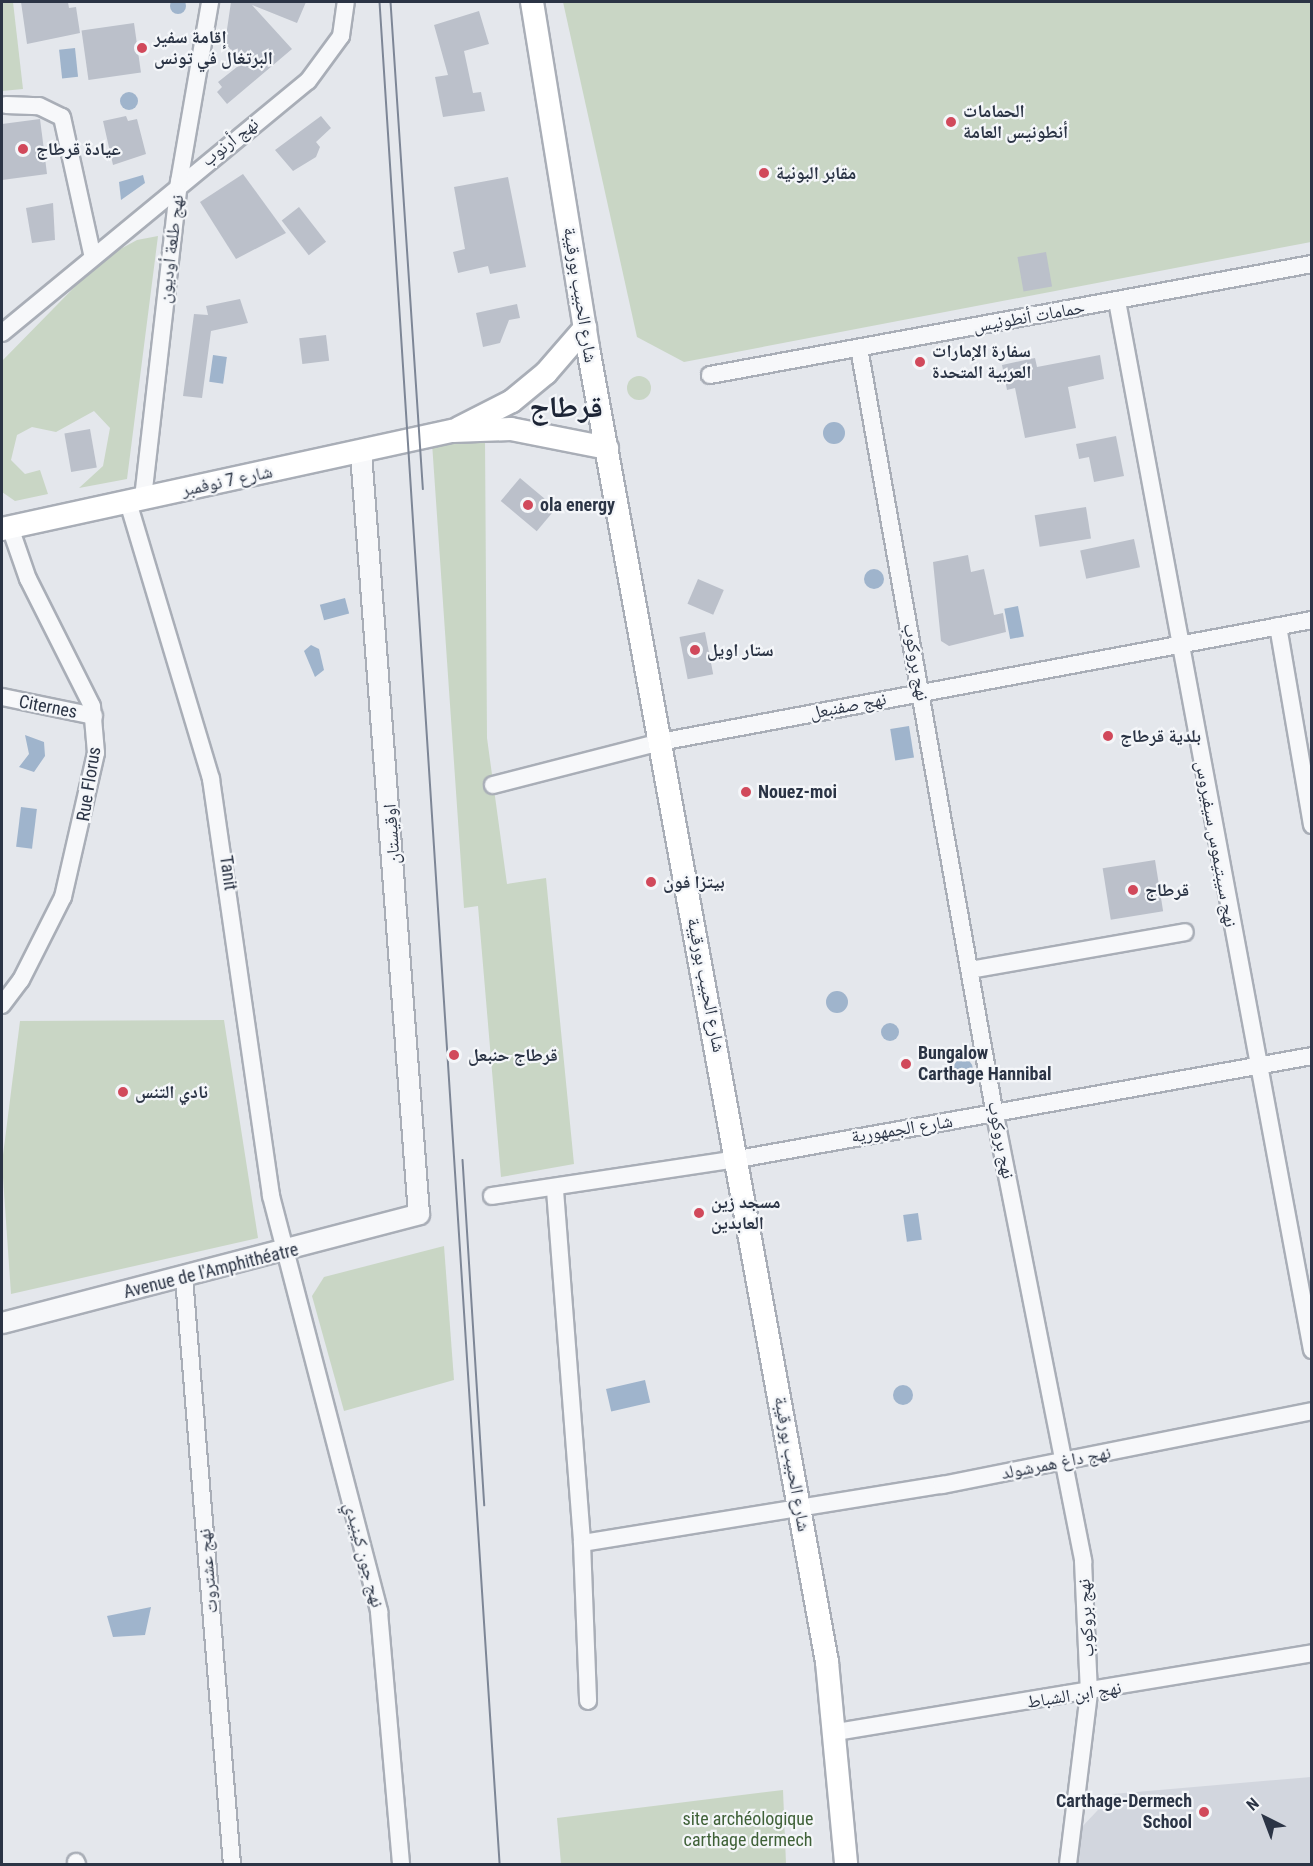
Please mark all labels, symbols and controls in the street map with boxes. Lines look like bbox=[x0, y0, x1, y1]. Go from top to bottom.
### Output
place label: إقامة سفير البرتغال في تونس bbox=[154, 27, 273, 70]
marker: إقامة سفير البرتغال في تونس bbox=[135, 41, 149, 55]
place label: الحمامات أنطونيس العامة bbox=[963, 101, 1068, 144]
street label: نهج أرنوب bbox=[197, 113, 263, 171]
marker: الحمامات أنطونيس العامة bbox=[944, 115, 958, 129]
place label: عيادة قرطاج bbox=[36, 138, 121, 160]
marker: عيادة قرطاج bbox=[14, 140, 32, 158]
place label: مقابر البونية bbox=[776, 162, 856, 184]
marker: مقابر البونية bbox=[757, 166, 771, 180]
street label: نهج طلعة أوديون bbox=[154, 193, 188, 305]
street label: شارع الحبيب بورقيبة bbox=[559, 226, 601, 364]
street label: حمامات أنطونيس bbox=[972, 297, 1086, 337]
place label: سفارة الإمارات العربية المتحدة bbox=[932, 341, 1031, 384]
marker: سفارة الإمارات العربية المتحدة bbox=[913, 355, 927, 369]
district label: قرطاج bbox=[529, 389, 603, 425]
street label: شارع 7 نوفمبر bbox=[180, 461, 274, 501]
place label: ola energy bbox=[540, 494, 615, 516]
marker: ola energy bbox=[521, 498, 535, 512]
street label: نهج بروكوب bbox=[899, 622, 933, 702]
place label: ستار اويل bbox=[707, 639, 774, 661]
marker: ستار اويل bbox=[688, 643, 702, 657]
street label: نهج صفنبعل bbox=[808, 688, 888, 724]
street label: Citernes bbox=[17, 691, 79, 723]
place label: بلدية قرطاج bbox=[1120, 725, 1201, 747]
marker: بلدية قرطاج bbox=[1101, 729, 1115, 743]
street label: Rue Florus bbox=[72, 745, 106, 823]
street label: نهج سيبتيموس سيفيروس bbox=[1191, 759, 1241, 929]
place label: Nouez-moi bbox=[758, 781, 837, 803]
marker: Nouez-moi bbox=[739, 785, 753, 799]
street label: اوقيستان bbox=[379, 803, 405, 865]
street label: Tanit bbox=[215, 854, 241, 892]
place label: بيتزا فون bbox=[663, 871, 725, 893]
marker: بيتزا فون bbox=[644, 875, 658, 889]
place label: قرطاج bbox=[1145, 879, 1189, 901]
marker: قرطاج bbox=[1126, 883, 1140, 897]
street label: شارع الحبيب بورقيبة bbox=[682, 916, 730, 1054]
place label: Bungalow Carthage Hannibal bbox=[918, 1043, 1052, 1086]
place label: قرطاج حنبعل bbox=[468, 1044, 558, 1066]
marker: قرطاج حنبعل bbox=[445, 1046, 463, 1064]
marker: Bungalow Carthage Hannibal bbox=[899, 1057, 913, 1071]
place label: نادي التنس bbox=[135, 1081, 208, 1103]
marker: نادي التنس bbox=[116, 1085, 130, 1099]
street label: نهج بروكوب bbox=[983, 1099, 1019, 1181]
street label: شارع الجمهورية bbox=[850, 1110, 954, 1148]
place label: مسجد زين العابدين bbox=[711, 1192, 781, 1234]
marker: مسجد زين العابدين bbox=[692, 1206, 706, 1220]
street label: Avenue de l'Amphithéatre bbox=[121, 1239, 301, 1303]
street label: شارع الحبيب بورقيبة bbox=[769, 1395, 815, 1533]
street label: نهج داغ همرشولد bbox=[999, 1442, 1113, 1484]
street label: نهج جون كينيدي bbox=[340, 1500, 388, 1610]
street label: نهج عشتروت bbox=[194, 1528, 222, 1614]
street label: نهج بروكوب bbox=[1073, 1578, 1099, 1658]
street label: نهج ابن الشباط bbox=[1025, 1677, 1123, 1713]
north arrow bbox=[1235, 1788, 1295, 1848]
place label: Carthage-Dermech School bbox=[1056, 1791, 1192, 1834]
text: N bbox=[1243, 1794, 1263, 1815]
marker: Carthage-Dermech School bbox=[1197, 1805, 1211, 1819]
park label: site archéologique carthage dermech bbox=[683, 1809, 813, 1852]

